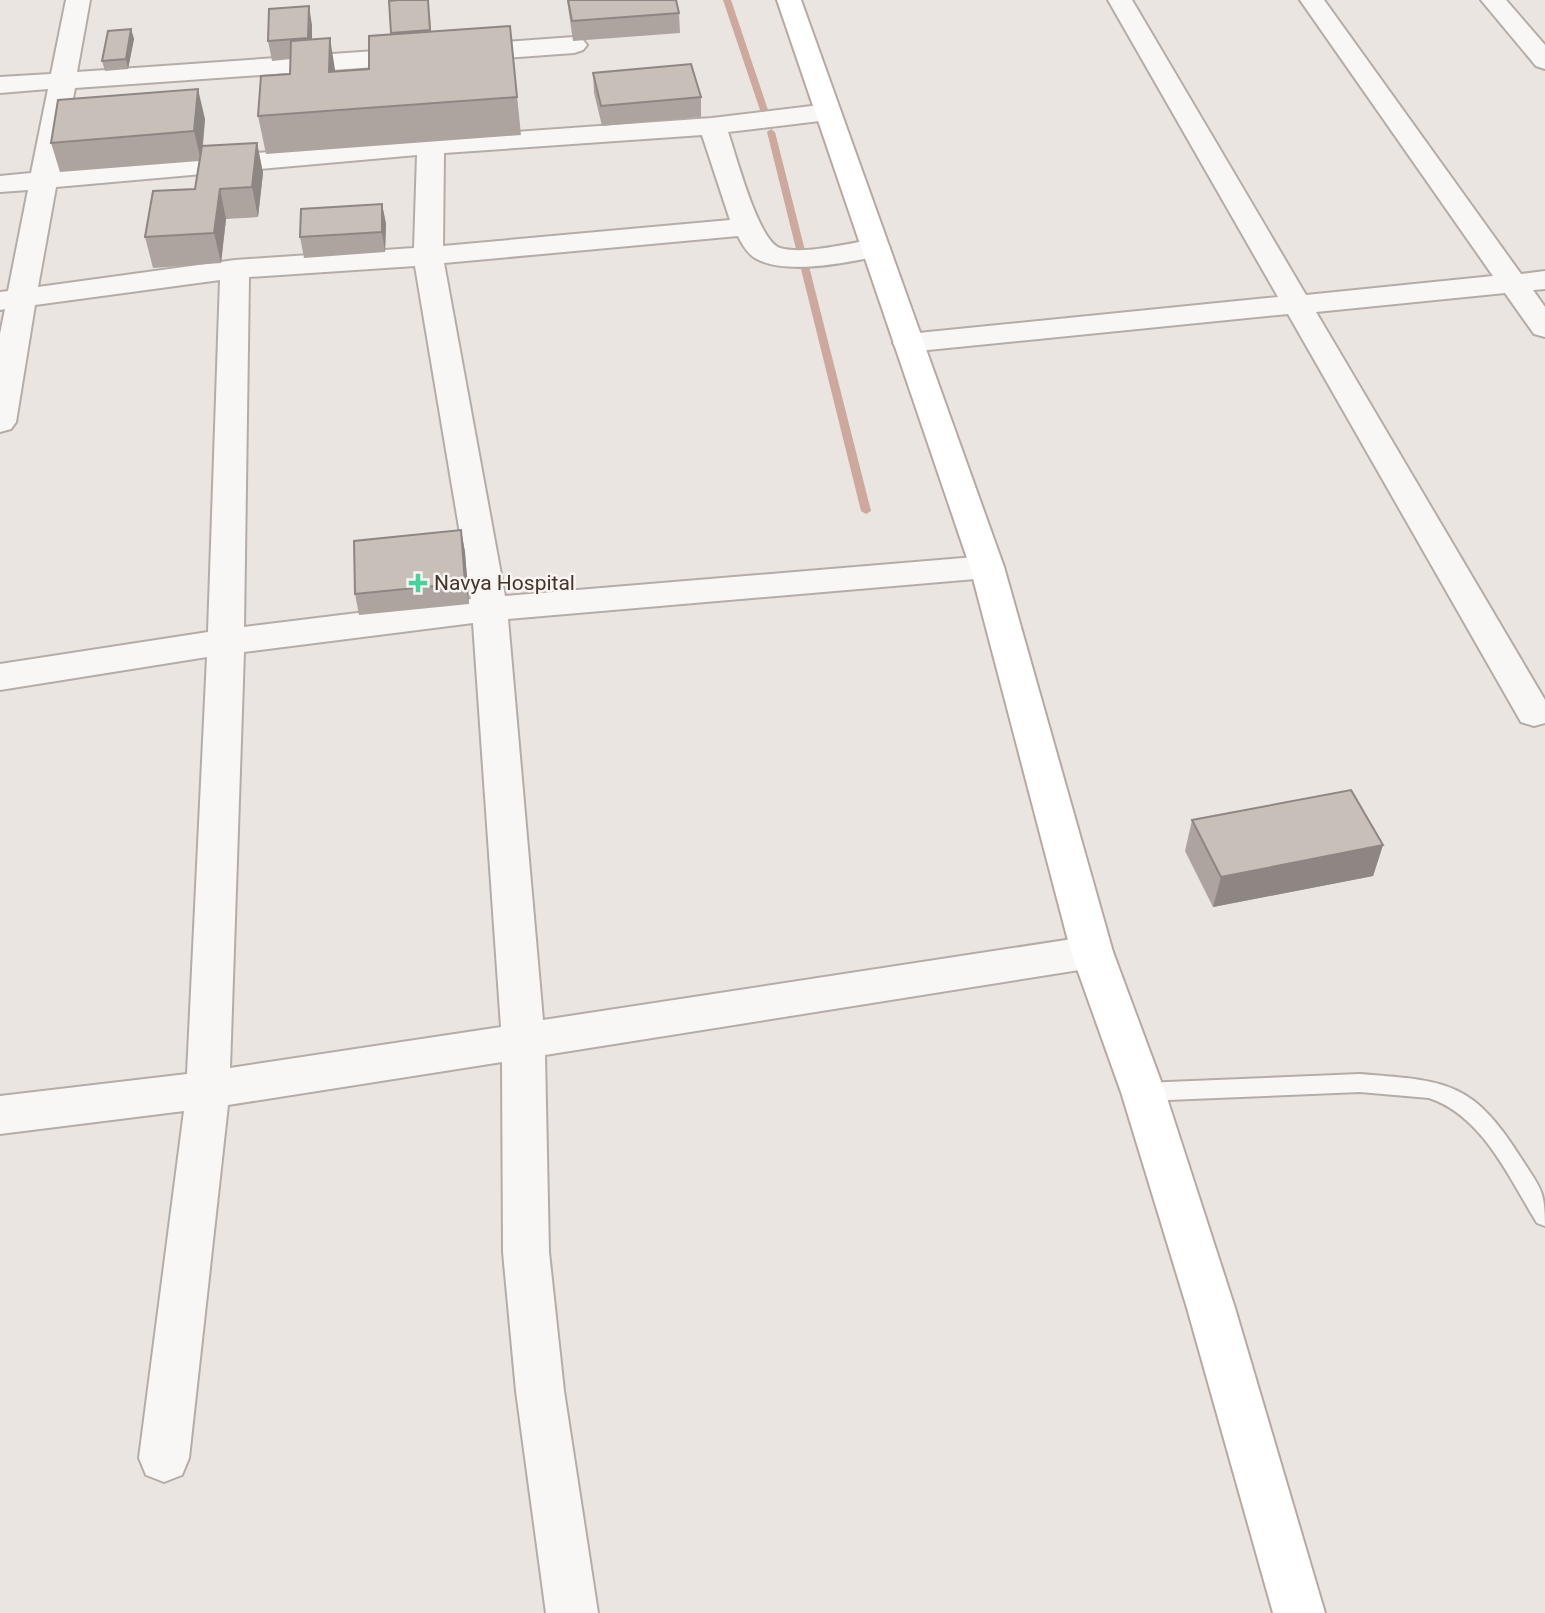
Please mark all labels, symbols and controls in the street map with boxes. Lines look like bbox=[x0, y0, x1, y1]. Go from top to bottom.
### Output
place label: Navya Hospital bbox=[434, 571, 575, 595]
marker: Navya Hospital bbox=[408, 573, 428, 593]

